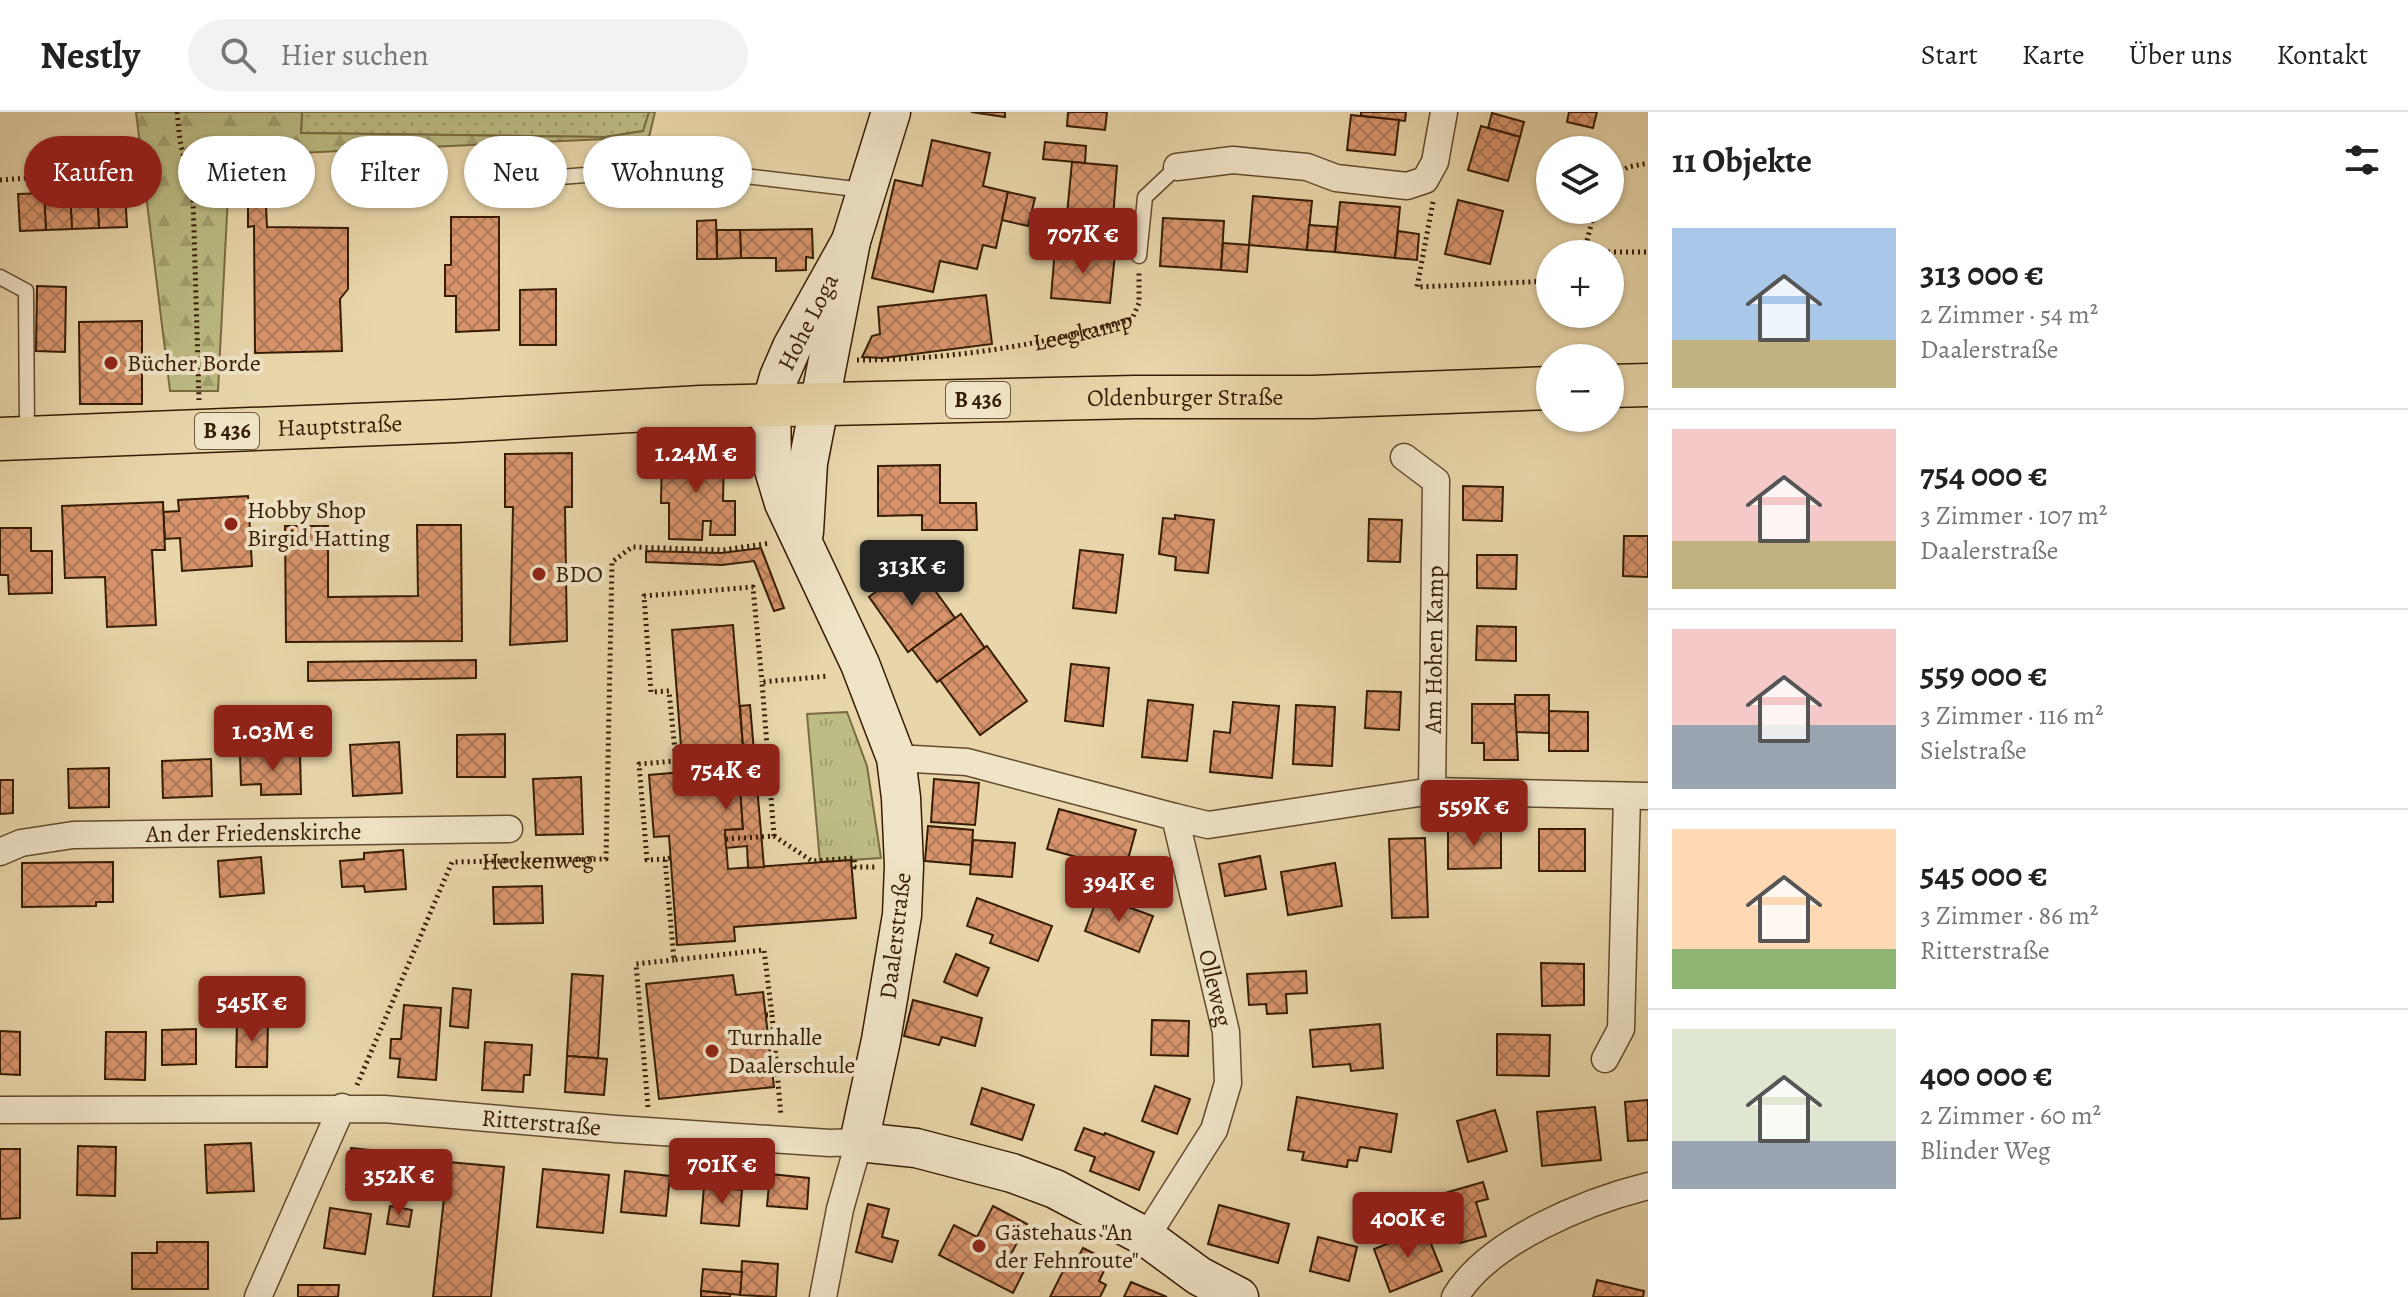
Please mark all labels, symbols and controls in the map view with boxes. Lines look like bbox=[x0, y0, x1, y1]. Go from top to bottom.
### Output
search box bbox=[188, 19, 748, 91]
text: Nestly bbox=[40, 29, 140, 81]
icon: search bbox=[216, 33, 260, 77]
text: Hier suchen bbox=[280, 35, 429, 75]
text: Start bbox=[1921, 36, 1978, 74]
text: Karte bbox=[2022, 36, 2085, 74]
text: Über uns bbox=[2129, 36, 2233, 74]
text: Kontakt bbox=[2277, 36, 2368, 74]
chip: Kaufen bbox=[24, 136, 162, 208]
chip: Mieten bbox=[178, 136, 315, 208]
chip: Filter bbox=[331, 136, 448, 208]
chip: Neu bbox=[464, 136, 567, 208]
chip: Wohnung bbox=[583, 136, 752, 208]
map controls bbox=[1536, 136, 1624, 432]
button: layers bbox=[1536, 136, 1624, 224]
text: 11 Objekte bbox=[1672, 137, 1812, 184]
icon: filters bbox=[2340, 138, 2384, 182]
pin: 707K € bbox=[1018, 208, 1148, 276]
text: 707K € bbox=[1047, 216, 1119, 251]
button: + bbox=[1536, 240, 1624, 328]
text: 313 000 € bbox=[1920, 250, 2044, 297]
icon: home bbox=[1736, 260, 1832, 356]
street label: Hohe Loga bbox=[770, 267, 846, 376]
text: 2 Zimmer · 54 m² bbox=[1920, 297, 2098, 332]
street label: Leegkamp bbox=[1030, 304, 1136, 359]
text: Daalerstraße bbox=[1920, 332, 2058, 367]
button: − bbox=[1536, 344, 1624, 432]
place label: Bücher Borde bbox=[127, 347, 261, 379]
marker: Bücher Borde bbox=[102, 354, 120, 372]
street label: Oldenburger Straße bbox=[1087, 381, 1283, 414]
road number: B 436 bbox=[946, 382, 1010, 418]
street label: Hauptstraße bbox=[277, 407, 403, 444]
road number: B 436 bbox=[195, 413, 259, 449]
pin: 1.24M € bbox=[622, 427, 770, 495]
text: 1.24M € bbox=[655, 435, 737, 470]
text: 754 000 € bbox=[1920, 451, 2048, 498]
icon: home bbox=[1736, 461, 1832, 557]
place label: Hobby Shop Birgid Hatting bbox=[247, 494, 390, 554]
text: 3 Zimmer · 107 m² bbox=[1920, 498, 2107, 533]
marker: Hobby Shop Birgid Hatting bbox=[222, 515, 240, 533]
text: Daalerstraße bbox=[1920, 533, 2058, 568]
pin: 313K € bbox=[847, 540, 977, 608]
text: 313K € bbox=[878, 548, 946, 583]
place label: BDO bbox=[555, 558, 603, 590]
marker: BDO bbox=[530, 565, 548, 583]
street label: Am Hohen Kamp bbox=[1417, 565, 1451, 735]
text: 559 000 € bbox=[1920, 651, 2047, 698]
icon: home bbox=[1736, 661, 1832, 757]
text: 3 Zimmer · 116 m² bbox=[1920, 698, 2104, 733]
pin: 1.03M € bbox=[199, 705, 347, 773]
text: 1.03M € bbox=[232, 713, 314, 748]
text: Sielstraße bbox=[1920, 733, 2027, 768]
pin: 754K € bbox=[661, 744, 791, 812]
text: 754K € bbox=[691, 752, 761, 787]
pin: 559K € bbox=[1409, 780, 1539, 848]
text: 559K € bbox=[1439, 788, 1509, 823]
street label: An der Friedenskirche bbox=[145, 815, 362, 850]
street label: Heckenweg bbox=[481, 843, 594, 877]
text: 545 000 € bbox=[1920, 851, 2048, 898]
pin: 394K € bbox=[1054, 856, 1184, 924]
icon: home bbox=[1736, 861, 1832, 957]
text: 394K € bbox=[1083, 864, 1155, 899]
street label: Daalerstraße bbox=[871, 871, 919, 1001]
text: 3 Zimmer · 86 m² bbox=[1920, 898, 2098, 933]
text: Ritterstraße bbox=[1920, 933, 2050, 968]
street label: Olleweg bbox=[1191, 946, 1240, 1030]
pin: 545K € bbox=[187, 976, 317, 1044]
text: 545K € bbox=[217, 984, 287, 1019]
place label: Turnhalle Daalerschule bbox=[728, 1021, 855, 1081]
marker: Turnhalle Daalerschule bbox=[703, 1042, 721, 1060]
text: 400 000 € bbox=[1920, 1051, 2053, 1098]
icon: home bbox=[1736, 1061, 1832, 1157]
text: 2 Zimmer · 60 m² bbox=[1920, 1098, 2101, 1133]
street label: Ritterstraße bbox=[480, 1101, 602, 1144]
text: Blinder Weg bbox=[1920, 1133, 2051, 1168]
pin: 701K € bbox=[657, 1138, 787, 1206]
text: 701K € bbox=[687, 1146, 757, 1181]
pin: 352K € bbox=[334, 1149, 464, 1217]
text: 352K € bbox=[363, 1157, 435, 1192]
pin: 400K € bbox=[1343, 1192, 1473, 1260]
text: 400K € bbox=[1371, 1200, 1445, 1235]
place label: Gästehaus "An der Fehnroute" bbox=[995, 1216, 1139, 1276]
marker: Gästehaus "An der Fehnroute" bbox=[970, 1237, 988, 1255]

